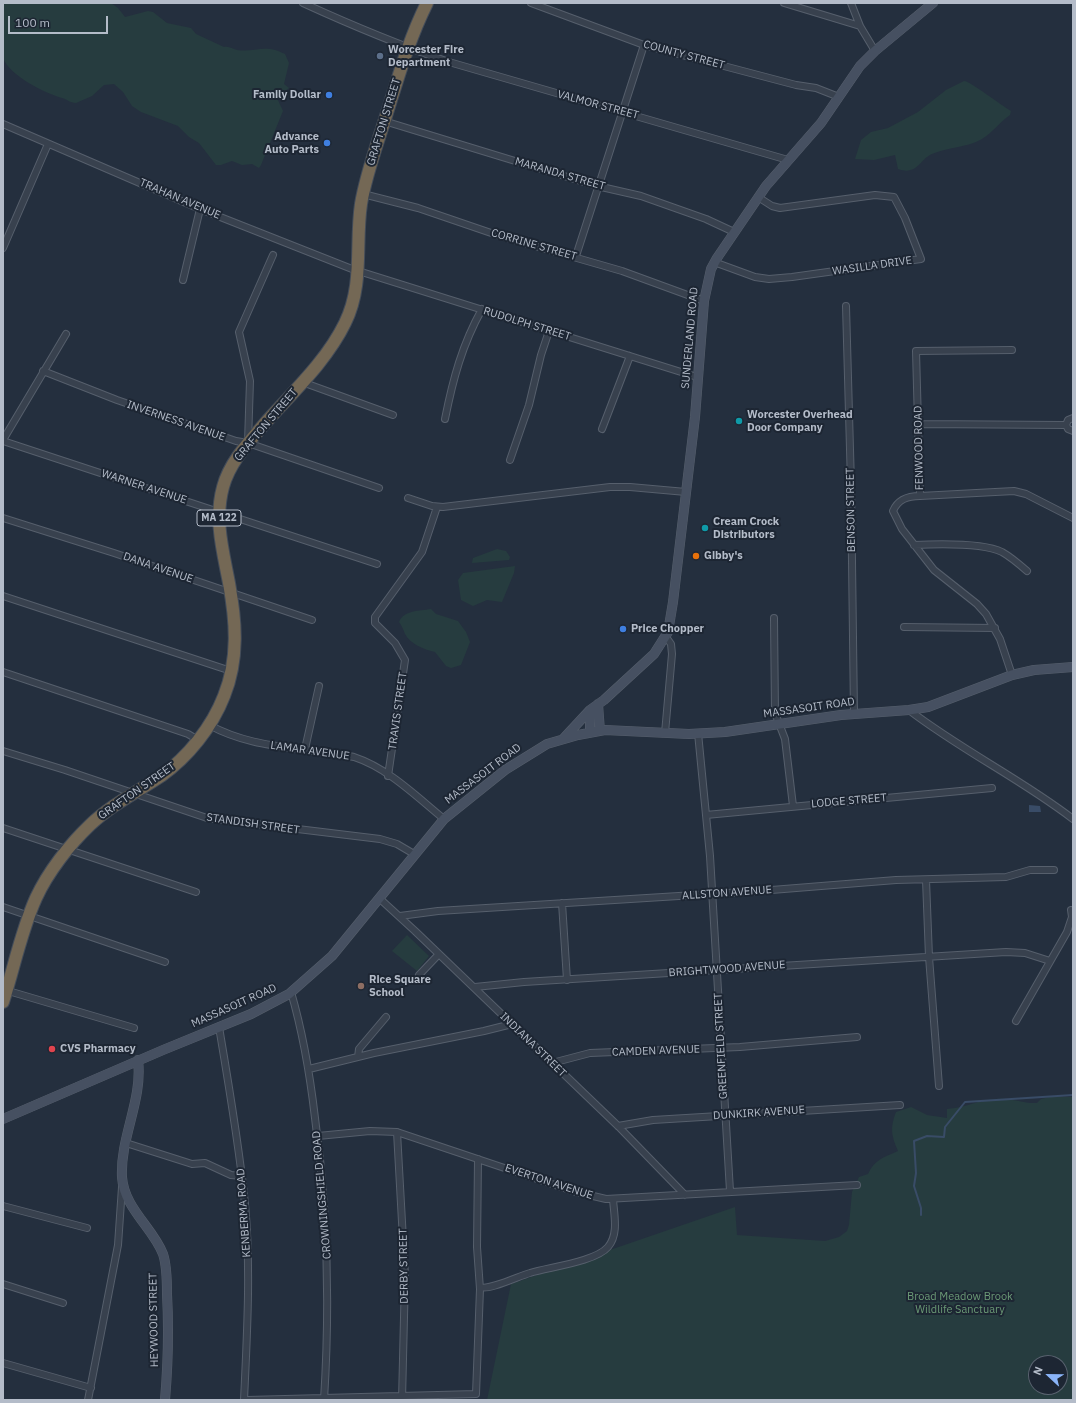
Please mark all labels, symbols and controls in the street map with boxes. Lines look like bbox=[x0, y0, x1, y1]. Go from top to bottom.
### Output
scale bar bbox=[10, 8, 110, 34]
text: 100 m bbox=[15, 15, 50, 30]
street label: COUNTY STREET bbox=[642, 38, 726, 72]
place label: Worcester Fire Department bbox=[388, 43, 464, 69]
marker: Worcester Fire Department bbox=[375, 51, 385, 61]
street label: GRAFTON STREET bbox=[364, 77, 404, 167]
place label: Family Dollar bbox=[253, 88, 321, 102]
street label: VALMOR STREET bbox=[556, 88, 640, 122]
marker: Family Dollar bbox=[324, 90, 334, 100]
place label: Advance Auto Parts bbox=[264, 130, 319, 156]
marker: Advance Auto Parts bbox=[322, 138, 332, 148]
street label: MARANDA STREET bbox=[513, 155, 607, 193]
street label: TRAHAN AVENUE bbox=[137, 176, 223, 222]
street label: CORRINE STREET bbox=[490, 226, 578, 264]
street label: WASILLA DRIVE bbox=[831, 254, 913, 278]
street label: SUNDERLAND ROAD bbox=[679, 287, 701, 389]
street label: RUDOLPH STREET bbox=[482, 304, 572, 344]
street label: GRAFTON STREET bbox=[232, 386, 300, 464]
street label: INVERNESS AVENUE bbox=[125, 398, 227, 444]
street label: FENWOOD ROAD bbox=[912, 406, 926, 490]
place label: Worcester Overhead Door Company bbox=[747, 408, 853, 434]
marker: Worcester Overhead Door Company bbox=[734, 416, 744, 426]
street label: WARNER AVENUE bbox=[100, 467, 188, 507]
street label: BENSON STREET bbox=[844, 468, 858, 552]
road number: MA 122 bbox=[197, 510, 241, 526]
place label: Cream Crock Distributors bbox=[713, 515, 779, 541]
marker: Cream Crock Distributors bbox=[700, 523, 710, 533]
place label: Gibby's bbox=[704, 549, 743, 563]
street label: DANA AVENUE bbox=[121, 550, 195, 586]
marker: Gibby's bbox=[691, 551, 701, 561]
place label: Price Chopper bbox=[631, 622, 704, 636]
marker: Price Chopper bbox=[618, 624, 628, 634]
street label: TRAVIS STREET bbox=[386, 671, 410, 751]
street label: MASSASOIT ROAD bbox=[762, 695, 856, 721]
street label: LAMAR AVENUE bbox=[270, 739, 350, 763]
street label: MASSASOIT ROAD bbox=[442, 741, 524, 807]
street label: GRAFTON STREET bbox=[96, 760, 178, 822]
street label: LODGE STREET bbox=[811, 791, 887, 811]
street label: STANDISH STREET bbox=[206, 811, 300, 837]
street label: ALLSTON AVENUE bbox=[682, 883, 772, 903]
street label: BRIGHTWOOD AVENUE bbox=[668, 958, 786, 980]
place label: Rice Square School bbox=[369, 973, 431, 999]
street label: MASSASOIT ROAD bbox=[189, 981, 279, 1031]
marker: Rice Square School bbox=[356, 981, 366, 991]
street label: GREENFIELD STREET bbox=[712, 993, 730, 1099]
street label: INDIANA STREET bbox=[497, 1010, 569, 1080]
place label: CVS Pharmacy bbox=[60, 1042, 136, 1056]
street label: CAMDEN AVENUE bbox=[612, 1043, 700, 1059]
marker: CVS Pharmacy bbox=[47, 1044, 57, 1054]
street label: DUNKIRK AVENUE bbox=[713, 1103, 805, 1123]
street label: CROWNINGSHIELD ROAD bbox=[310, 1130, 334, 1260]
street label: EVERTON AVENUE bbox=[503, 1162, 595, 1202]
street label: KENBERMA ROAD bbox=[234, 1168, 254, 1258]
street label: DERBY STREET bbox=[397, 1228, 411, 1304]
street label: HEYWOOD STREET bbox=[147, 1273, 161, 1367]
park label: Broad Meadow Brook Wildlife Sanctuary bbox=[907, 1290, 1013, 1316]
north arrow bbox=[1028, 1355, 1068, 1395]
text: N bbox=[1030, 1365, 1046, 1377]

